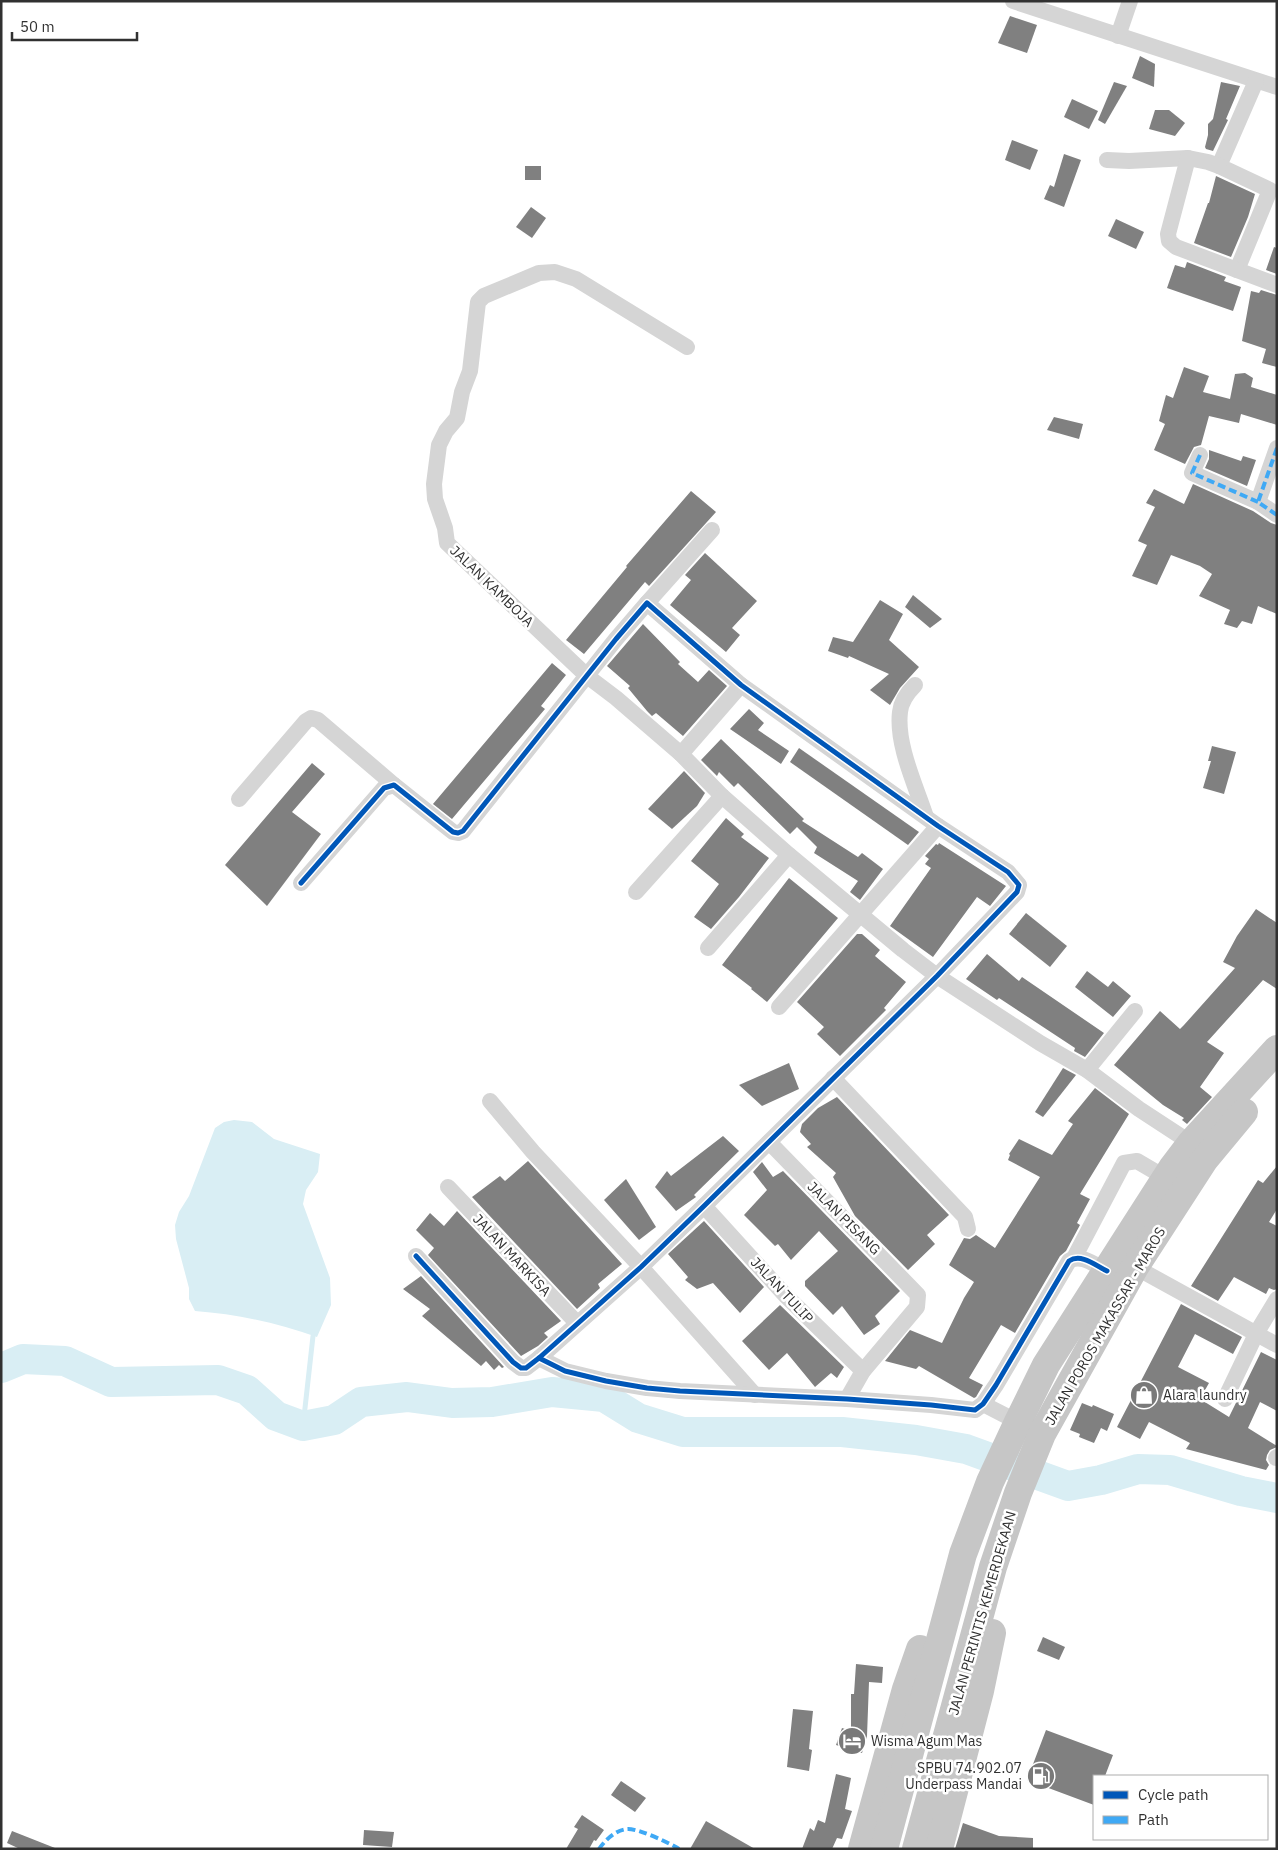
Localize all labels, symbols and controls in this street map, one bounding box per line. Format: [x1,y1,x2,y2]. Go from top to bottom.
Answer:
scale bar [12,10,138,42]
text: 50 m [20,17,55,36]
street label: JALAN KAMBOJA [446,541,538,631]
street label: JALAN PISANG [804,1178,884,1258]
street label: JALAN MARKISA [469,1210,555,1300]
street label: JALAN POROS MAKASSAR - MAROS [1041,1224,1169,1428]
street label: JALAN TULIP [747,1253,817,1327]
shop icon: Alara laundry [1129,1380,1159,1410]
place label: Alara laundry [1163,1386,1247,1404]
street label: JALAN PERINTIS KEMERDEKAAN [944,1509,1020,1717]
hotel icon: Wisma Agum Mas [837,1726,867,1756]
place label: Wisma Agum Mas [871,1732,982,1750]
place label: SPBU 74.902.07 Underpass Mandai [905,1759,1022,1793]
fuel station icon: SPBU 74.902.07 Underpass Mandai [1026,1761,1056,1791]
legend [1093,1775,1268,1840]
text: Cycle path [1138,1785,1209,1804]
text: Path [1138,1810,1169,1829]

